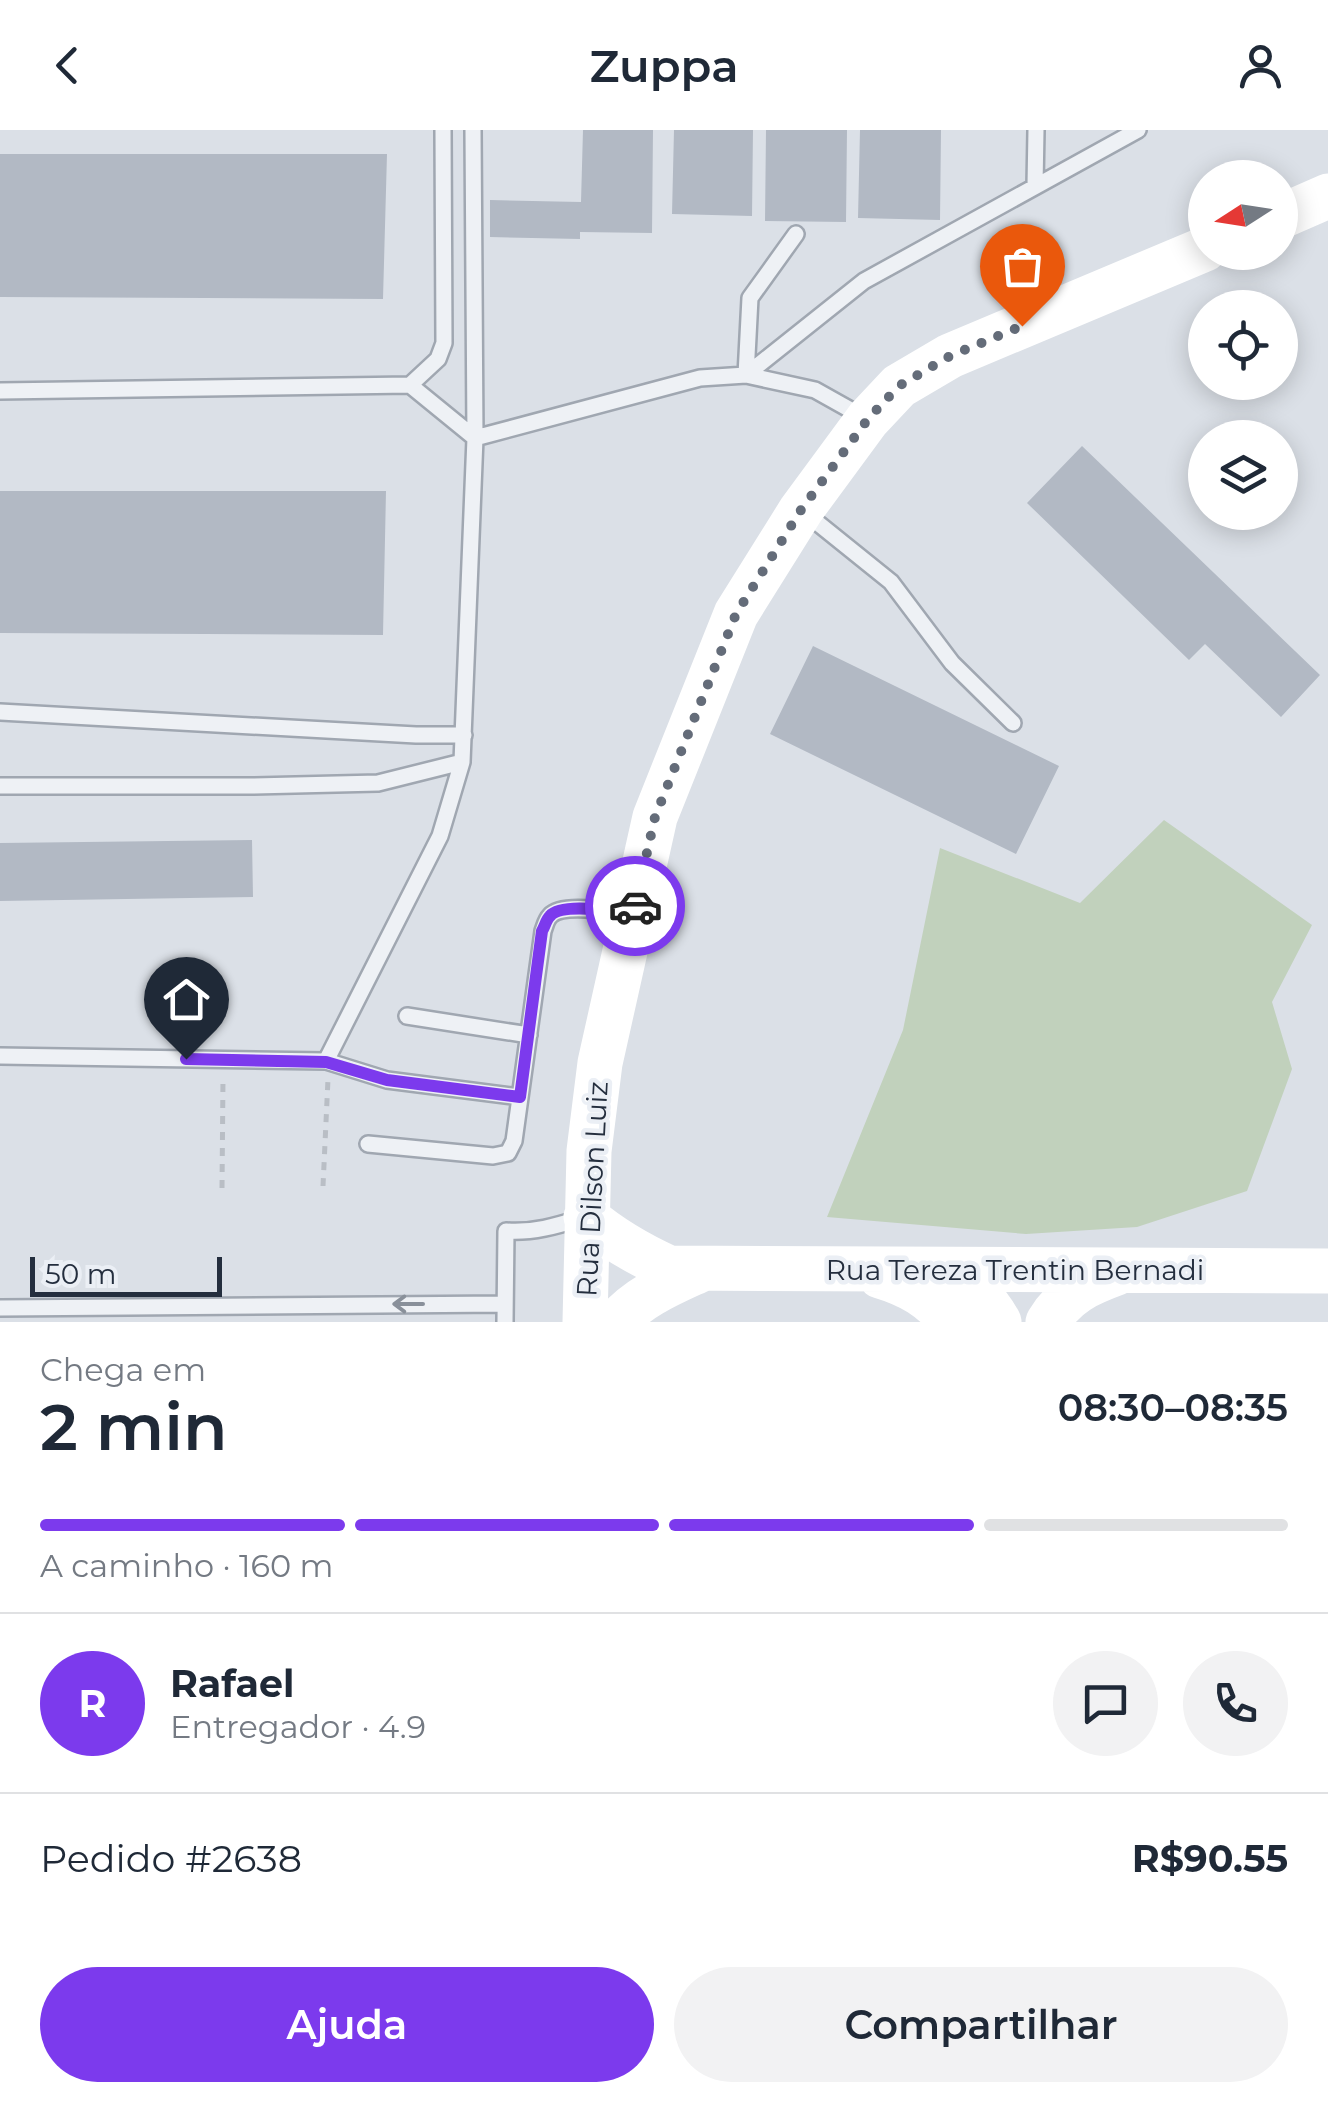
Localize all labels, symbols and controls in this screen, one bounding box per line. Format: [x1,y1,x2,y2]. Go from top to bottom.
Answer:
icon: back [40,38,95,93]
text: Zuppa [590,38,738,93]
icon: person [1233,38,1288,93]
north arrow [1188,160,1298,270]
map controls [1188,160,1298,530]
pin [980,224,1065,327]
icon: bag [995,239,1050,294]
button: locate [1188,290,1298,400]
button: layers [1188,420,1298,530]
courier [585,856,685,956]
icon: car [608,879,663,934]
pin [144,957,229,1060]
icon: home [159,972,214,1027]
street label: Rua Dilson Luiz [569,1080,615,1298]
scale bar [30,1252,222,1296]
street label: Rua Tereza Trentin Bernadi [826,1253,1204,1287]
text: 50 m [45,1257,116,1291]
one-way arrow [392,1294,424,1314]
text: Chega em [40,1350,206,1389]
text: 08:30–08:35 [1058,1384,1288,1431]
text: 2 min [40,1387,228,1466]
text: A caminho · 160 m [40,1546,334,1585]
button: chat [1053,1651,1158,1756]
button: phone [1183,1651,1288,1756]
text: Rafael [170,1660,295,1707]
text: R [79,1680,106,1727]
text: Entregador · 4.9 [170,1707,426,1746]
text: Pedido #2638 [40,1835,302,1882]
text: R$90.55 [1132,1835,1288,1882]
button: Ajuda [40,1967,654,2082]
button: Compartilhar [674,1967,1288,2082]

